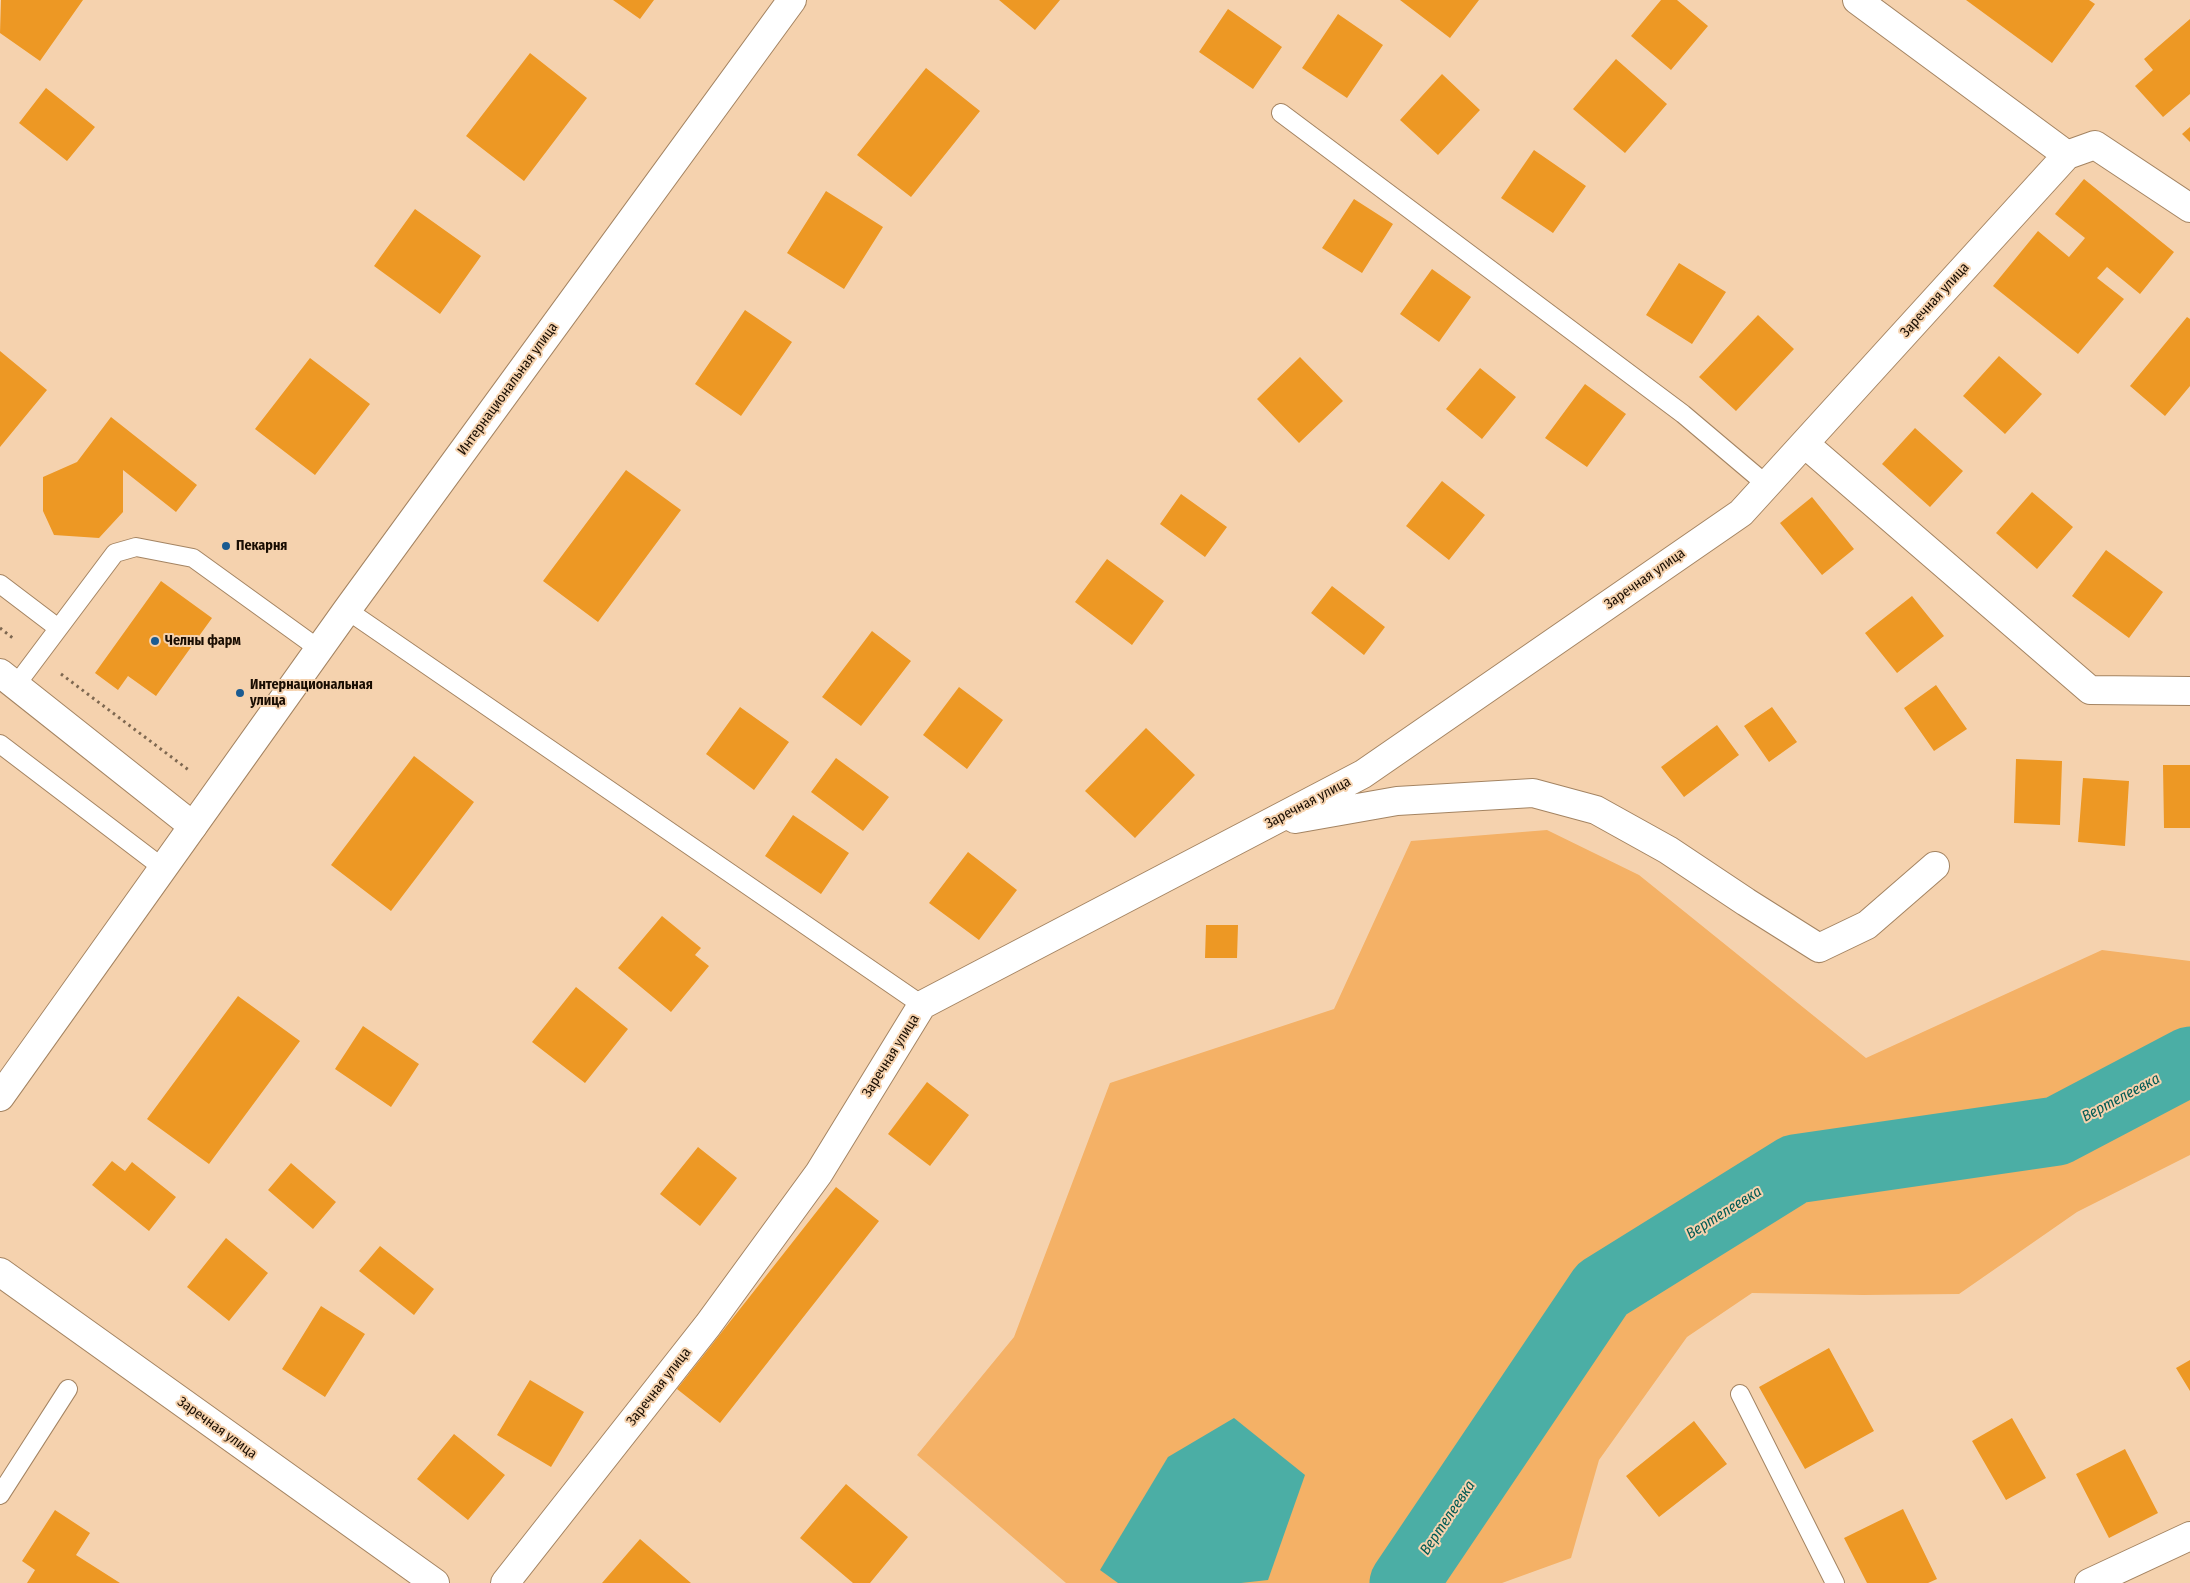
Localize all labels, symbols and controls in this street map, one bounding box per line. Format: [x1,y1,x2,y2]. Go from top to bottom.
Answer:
street label: Заречная улица [1897,259,1973,341]
street label: Интернациональная улица [454,319,562,459]
place label: Пекарня [236,538,287,554]
marker: Пекарня [220,540,232,552]
street label: Заречная улица [1602,545,1688,613]
place label: Челны фарм [165,633,241,649]
marker: Челны фарм [149,635,161,647]
place label: Интернациональная улица [250,677,373,710]
marker: Интернациональная улица [234,687,246,699]
street label: Заречная улица [1262,773,1354,833]
street label: Заречная улица [859,1012,923,1100]
water label: Вертелеевка [2079,1070,2163,1126]
water label: Вертелеевка [1683,1183,1765,1243]
street label: Заречная улица [623,1345,695,1429]
street label: Заречная улица [174,1393,260,1463]
water label: Вертелеевка [1417,1477,1479,1559]

